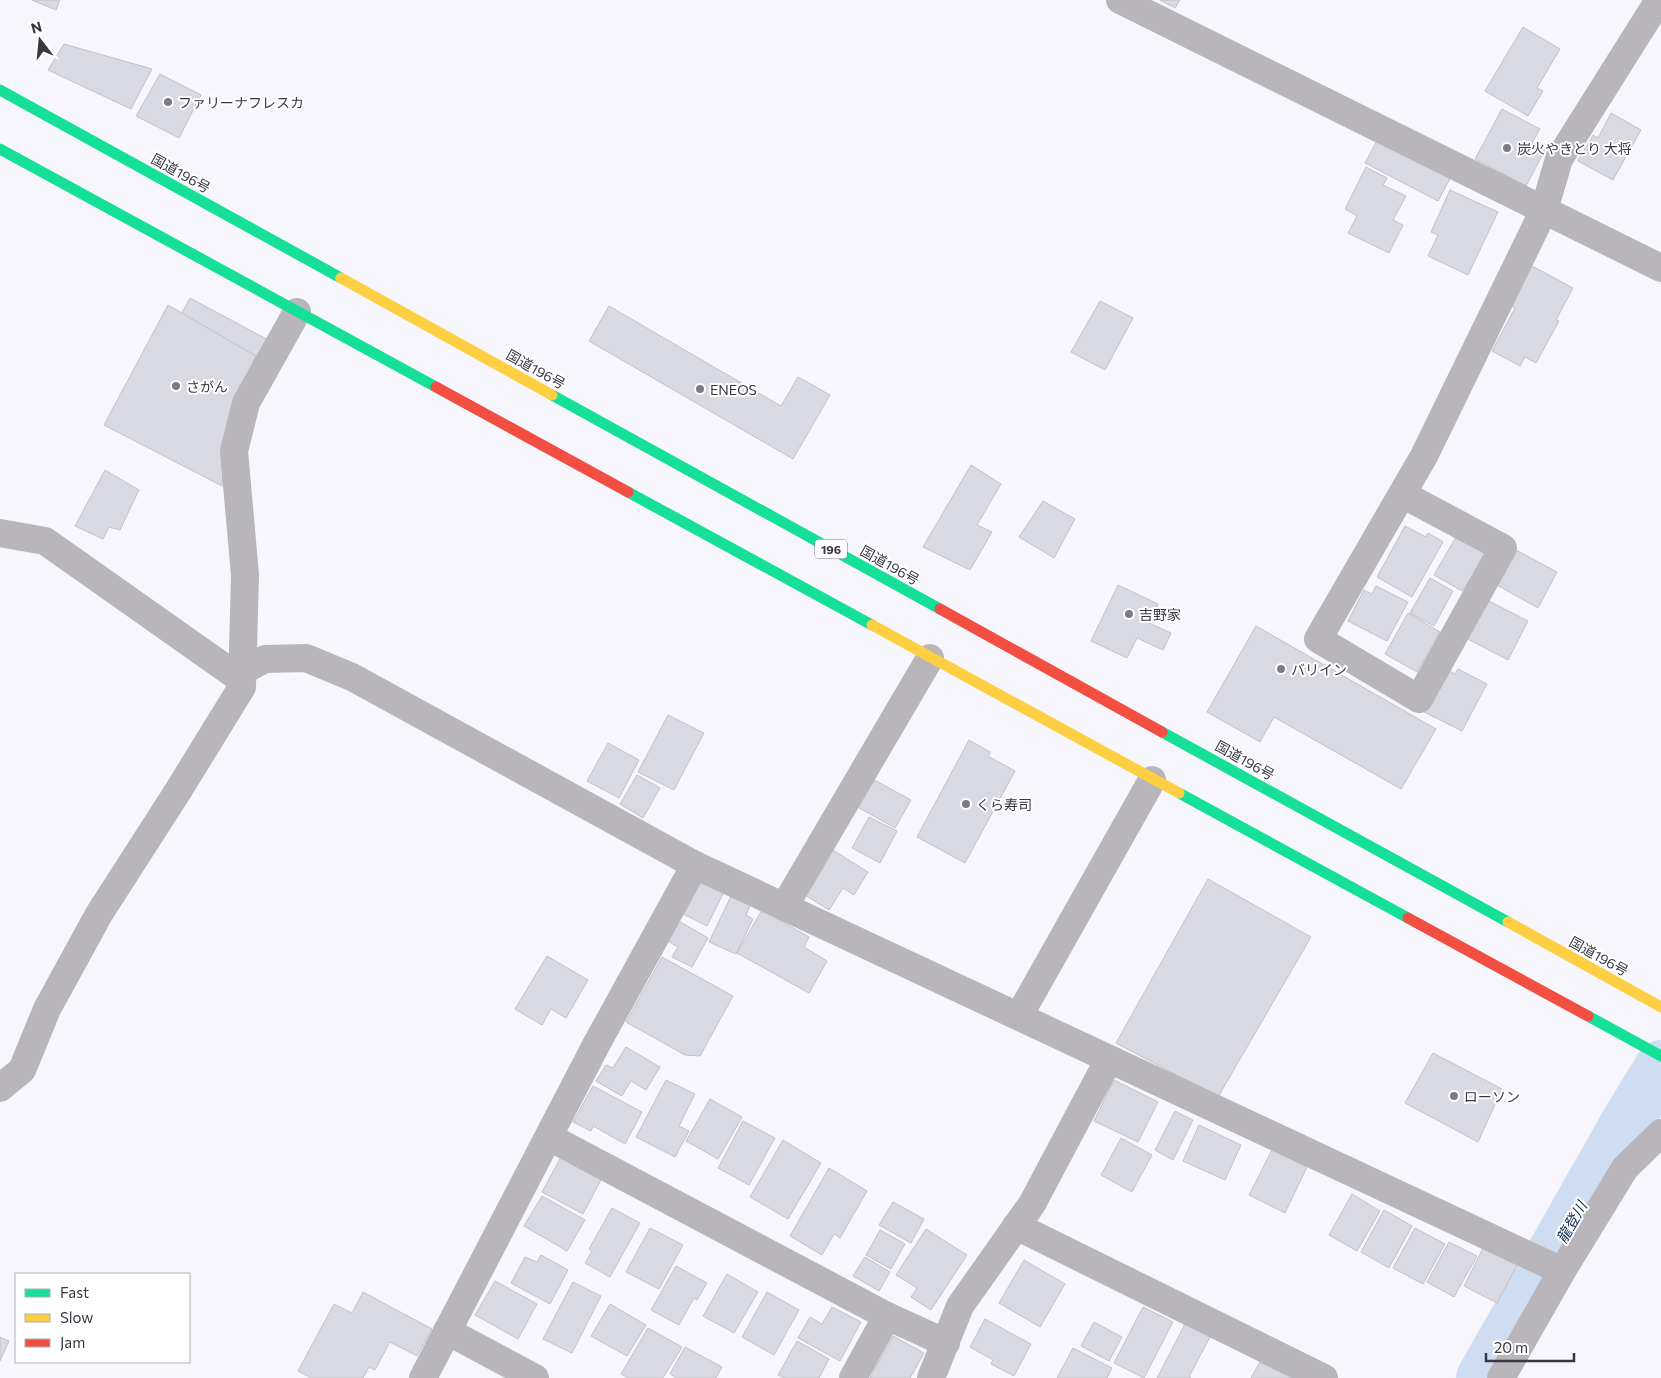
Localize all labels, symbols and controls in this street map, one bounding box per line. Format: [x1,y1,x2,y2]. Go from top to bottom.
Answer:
north arrow [15,15,65,65]
text: N [29,17,44,37]
place label: ファリーナフレスカ [178,94,304,111]
marker: ファリーナフレスカ [162,96,174,108]
place label: 炭火やきとり 大将 [1517,140,1632,157]
marker: 炭火やきとり 大将 [1501,142,1513,154]
street label: 国道196号 [148,150,214,196]
street label: 国道196号 [503,346,569,392]
place label: さがん [186,378,228,395]
marker: さがん [170,380,182,392]
place label: ENEOS [710,381,757,398]
marker: ENEOS [694,383,706,395]
road number: 196 [815,540,847,558]
street label: 国道196号 [857,542,923,588]
place label: 吉野家 [1139,606,1181,623]
marker: 吉野家 [1123,608,1135,620]
place label: バリイン [1291,661,1347,678]
marker: バリイン [1275,663,1287,675]
street label: 国道196号 [1212,737,1278,783]
place label: くら寿司 [976,796,1032,813]
marker: くら寿司 [960,798,972,810]
street label: 国道196号 [1566,933,1632,979]
place label: ローソン [1464,1088,1520,1105]
marker: ローソン [1448,1090,1460,1102]
water label: 龍登川 [1552,1196,1591,1246]
legend [15,1273,190,1363]
text: Fast [60,1283,89,1301]
text: Slow [60,1308,93,1326]
scale bar [1486,1330,1574,1362]
text: Jam [60,1333,85,1351]
text: 20 m [1494,1338,1528,1356]

